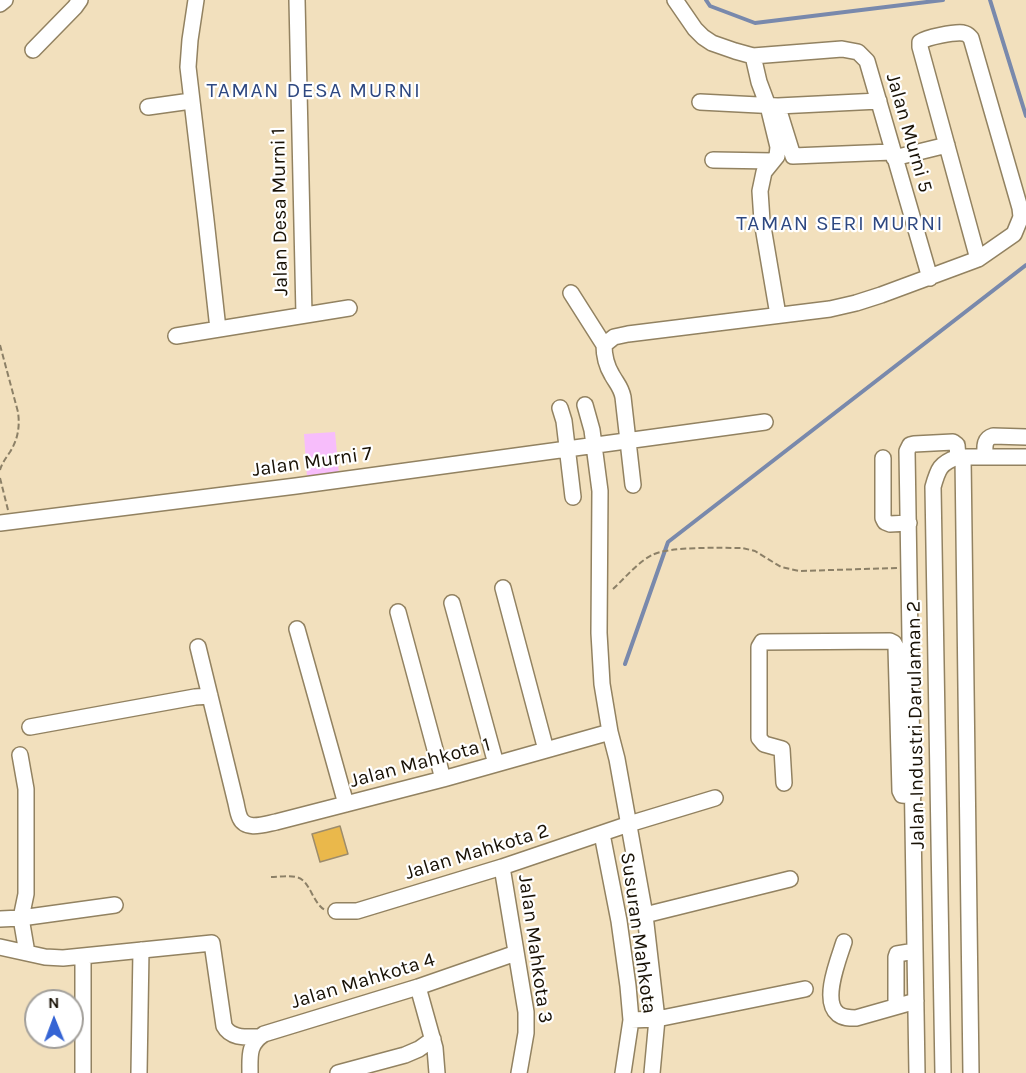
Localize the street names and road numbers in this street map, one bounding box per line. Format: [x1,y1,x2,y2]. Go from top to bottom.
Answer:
street label: Jalan Murni 5 [881,71,937,195]
street label: Jalan Desa Murni 1 [267,128,293,296]
street label: Jalan Murni 7 [250,442,374,482]
street label: Jalan Industri Darulaman 2 [902,601,930,849]
street label: Jalan Mahkota 1 [347,733,493,793]
street label: Jalan Mahkota 2 [402,819,552,885]
street label: Susuran Mahkota [615,851,661,1015]
street label: Jalan Mahkota 3 [513,873,557,1025]
street label: Jalan Mahkota 4 [288,948,438,1014]

